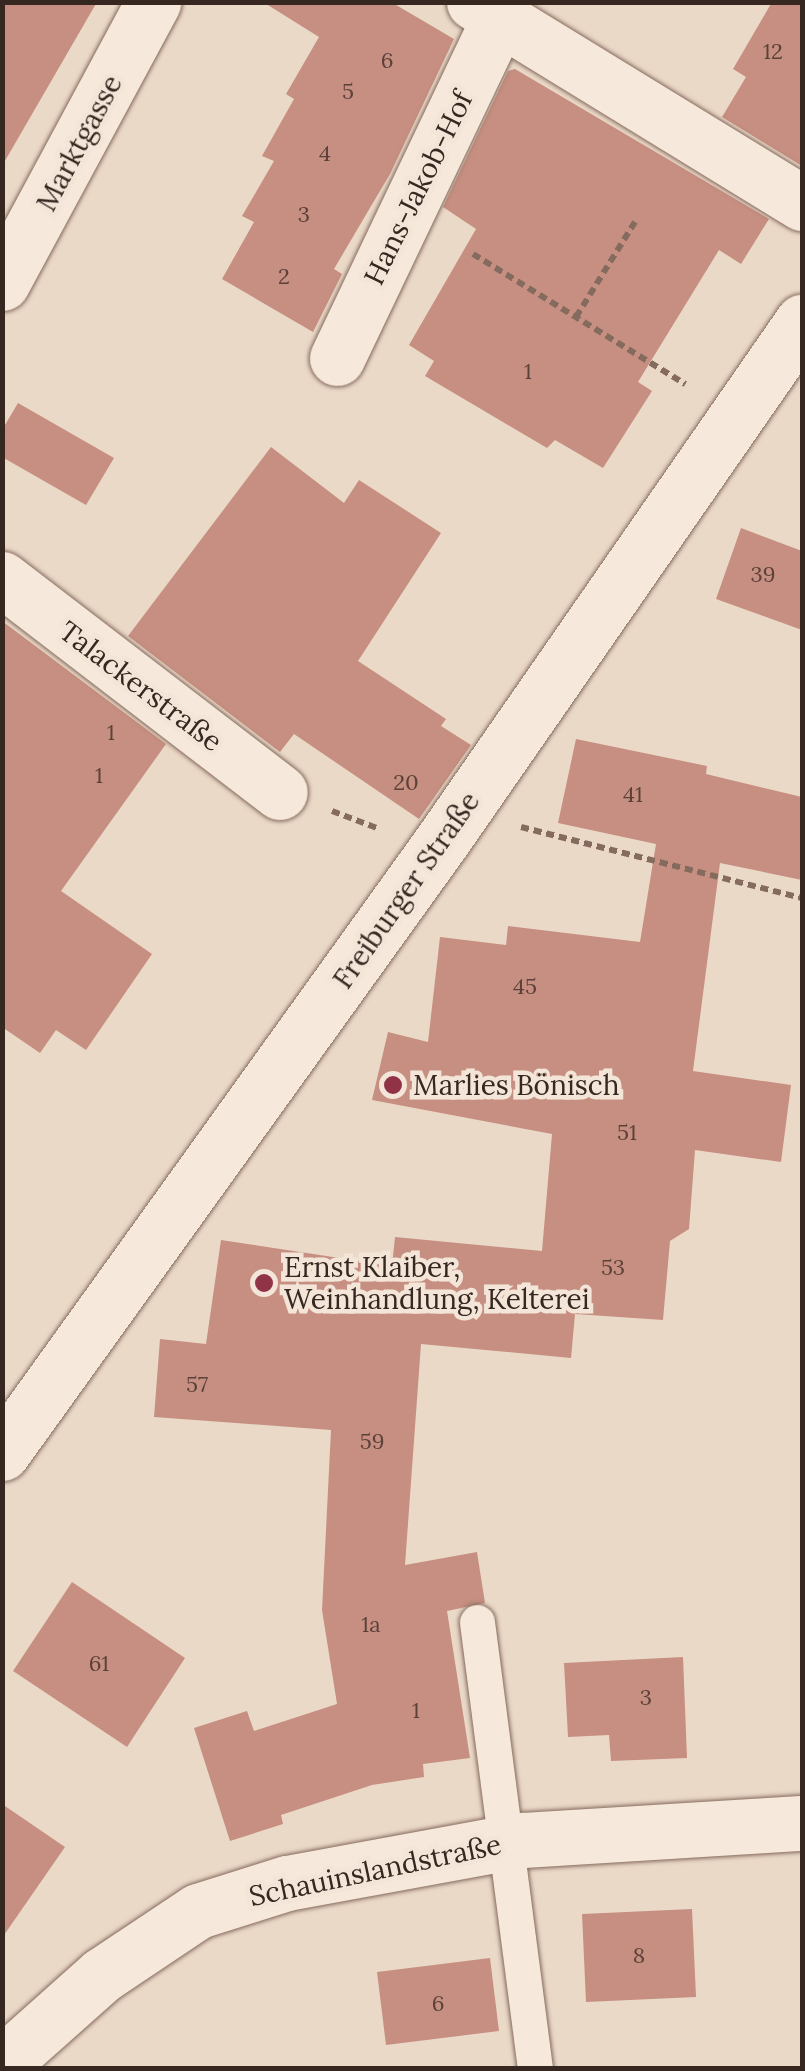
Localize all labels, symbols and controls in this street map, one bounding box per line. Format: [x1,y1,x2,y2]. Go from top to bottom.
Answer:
house number: 12 [763,39,783,65]
house number: 6 [381,48,393,74]
street label: Marktgasse [29,69,129,217]
house number: 5 [342,79,354,105]
street label: Hans-Jakob-Hof [357,86,479,290]
house number: 4 [319,141,331,167]
house number: 3 [298,202,310,228]
house number: 2 [278,264,290,290]
house number: 1 [524,359,532,385]
house number: 39 [751,562,775,588]
street label: Talackerstraße [53,614,229,758]
house number: 1 [107,720,115,746]
house number: 1 [95,763,103,789]
house number: 20 [393,770,419,796]
house number: 41 [623,782,643,808]
street label: Freiburger Straße [326,785,486,995]
house number: 45 [513,974,537,1000]
place label: Marlies Bönisch [413,1068,619,1102]
marker: Marlies Bönisch [382,1074,404,1096]
house number: 51 [617,1120,637,1146]
place label: Ernst Klaiber, Weinhandlung, Kelterei [284,1250,590,1316]
house number: 53 [601,1255,625,1281]
marker: Ernst Klaiber, Weinhandlung, Kelterei [253,1272,275,1294]
house number: 57 [186,1372,208,1398]
house number: 59 [360,1429,384,1455]
house number: 1a [361,1612,381,1638]
house number: 61 [89,1651,109,1677]
house number: 3 [640,1685,652,1711]
house number: 1 [412,1698,420,1724]
street label: Schauinslandstraße [246,1827,504,1913]
house number: 8 [633,1943,645,1969]
house number: 6 [432,1991,444,2017]

